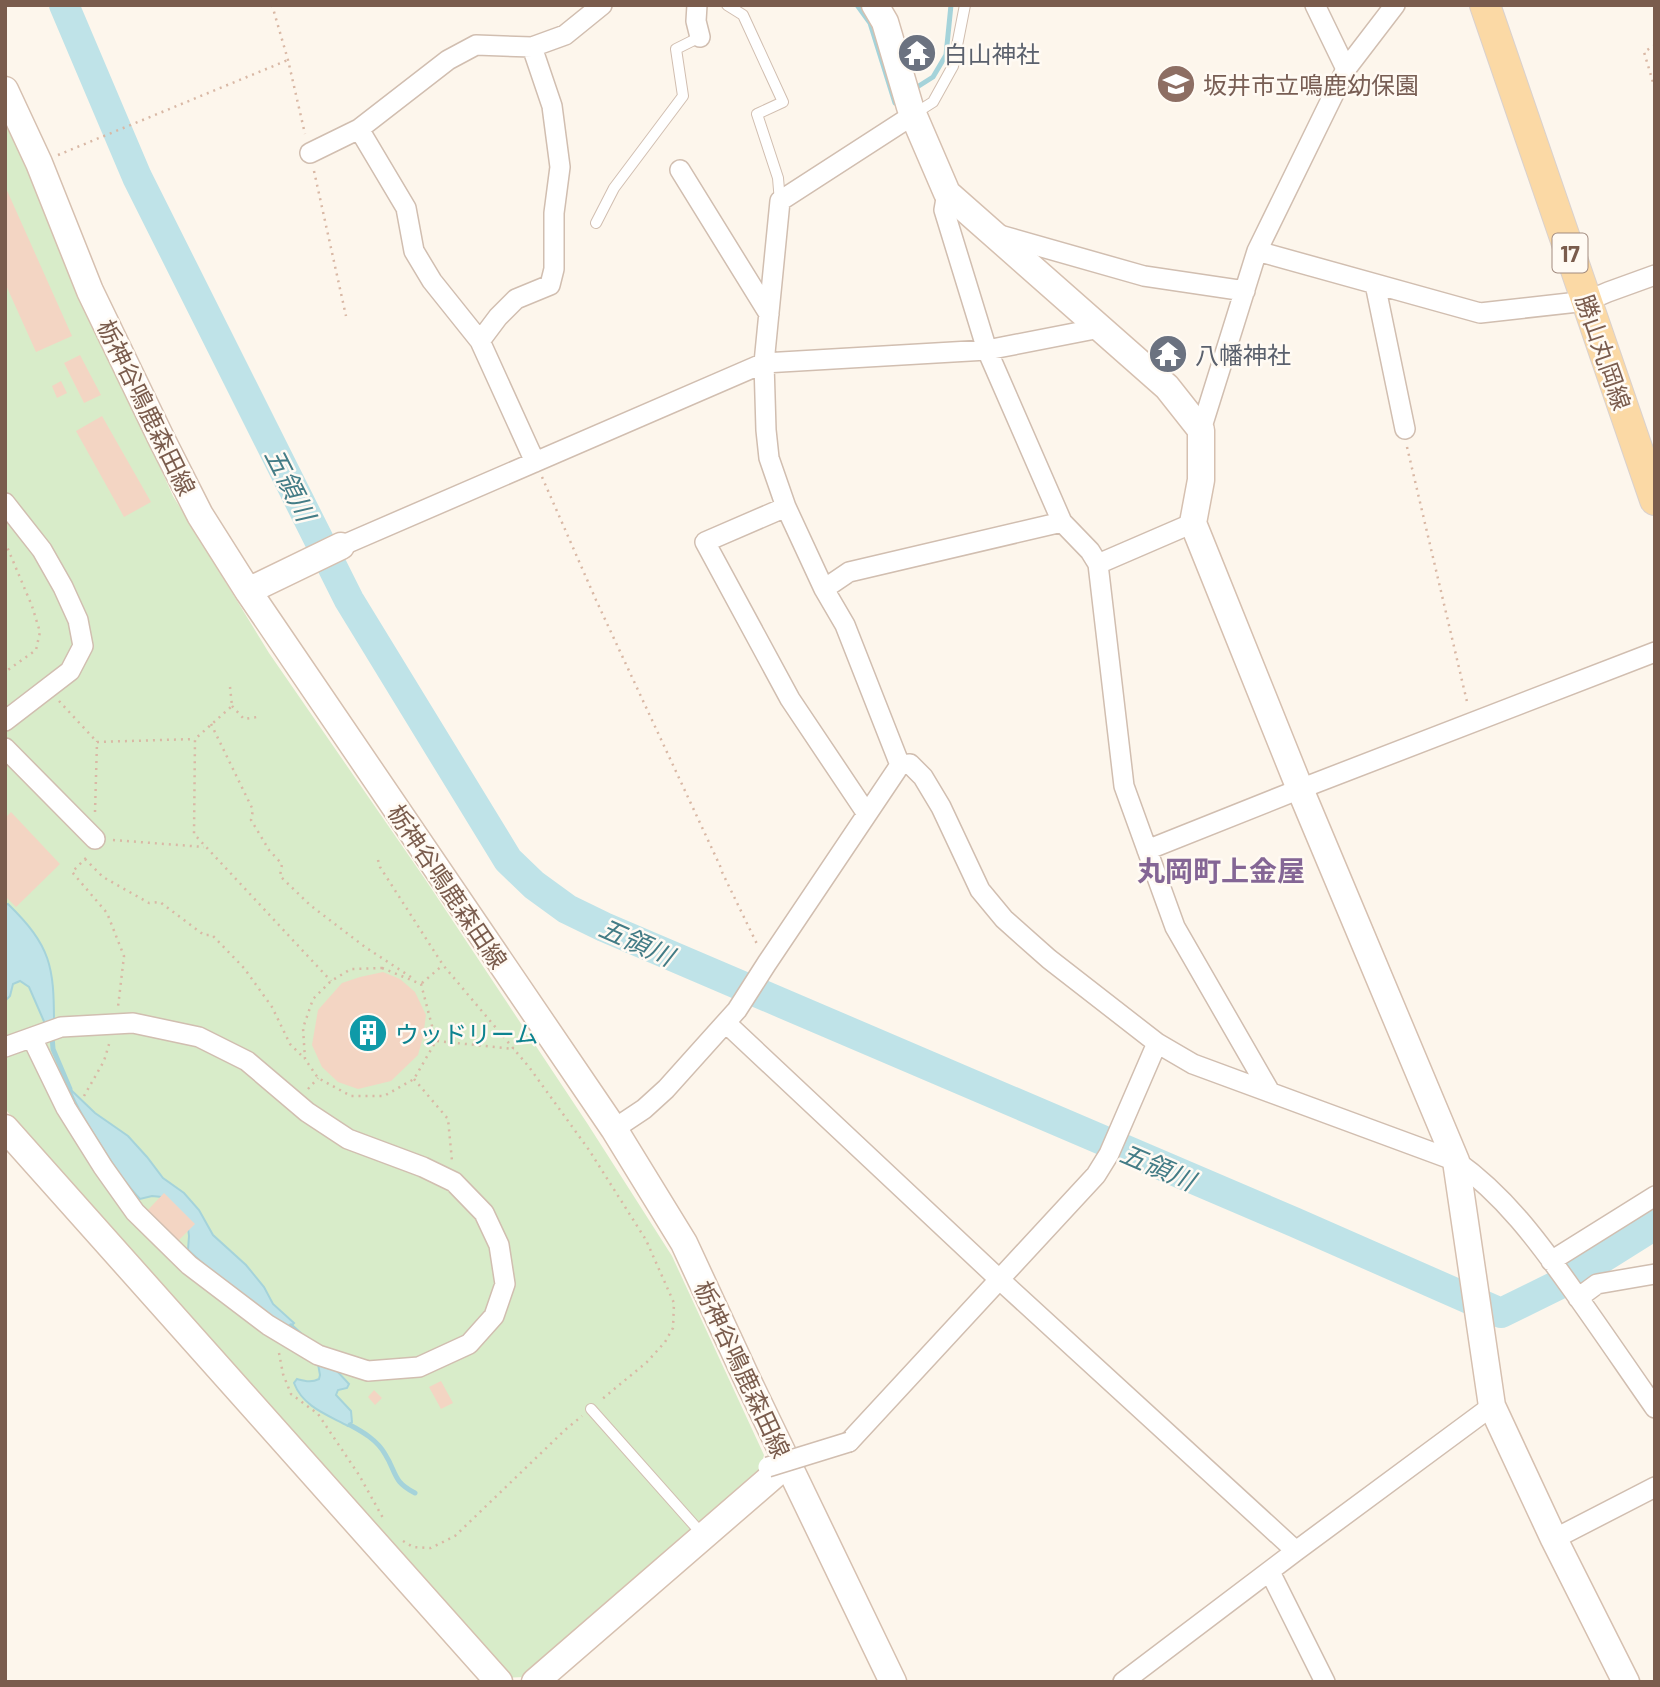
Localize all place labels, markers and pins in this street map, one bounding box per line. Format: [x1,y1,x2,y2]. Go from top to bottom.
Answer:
temple icon: 白山神社 [896,32,938,74]
place label: 白山神社 [944,39,1040,68]
school or university icon: 坂井市立鳴鹿幼保園 [1155,63,1197,105]
place label: 坂井市立鳴鹿幼保園 [1203,70,1419,99]
temple icon: 八幡神社 [1147,333,1189,375]
place label: 八幡神社 [1195,340,1291,369]
building icon: ウッドリーム [347,1012,389,1054]
place label: ウッドリーム [395,1019,538,1048]

